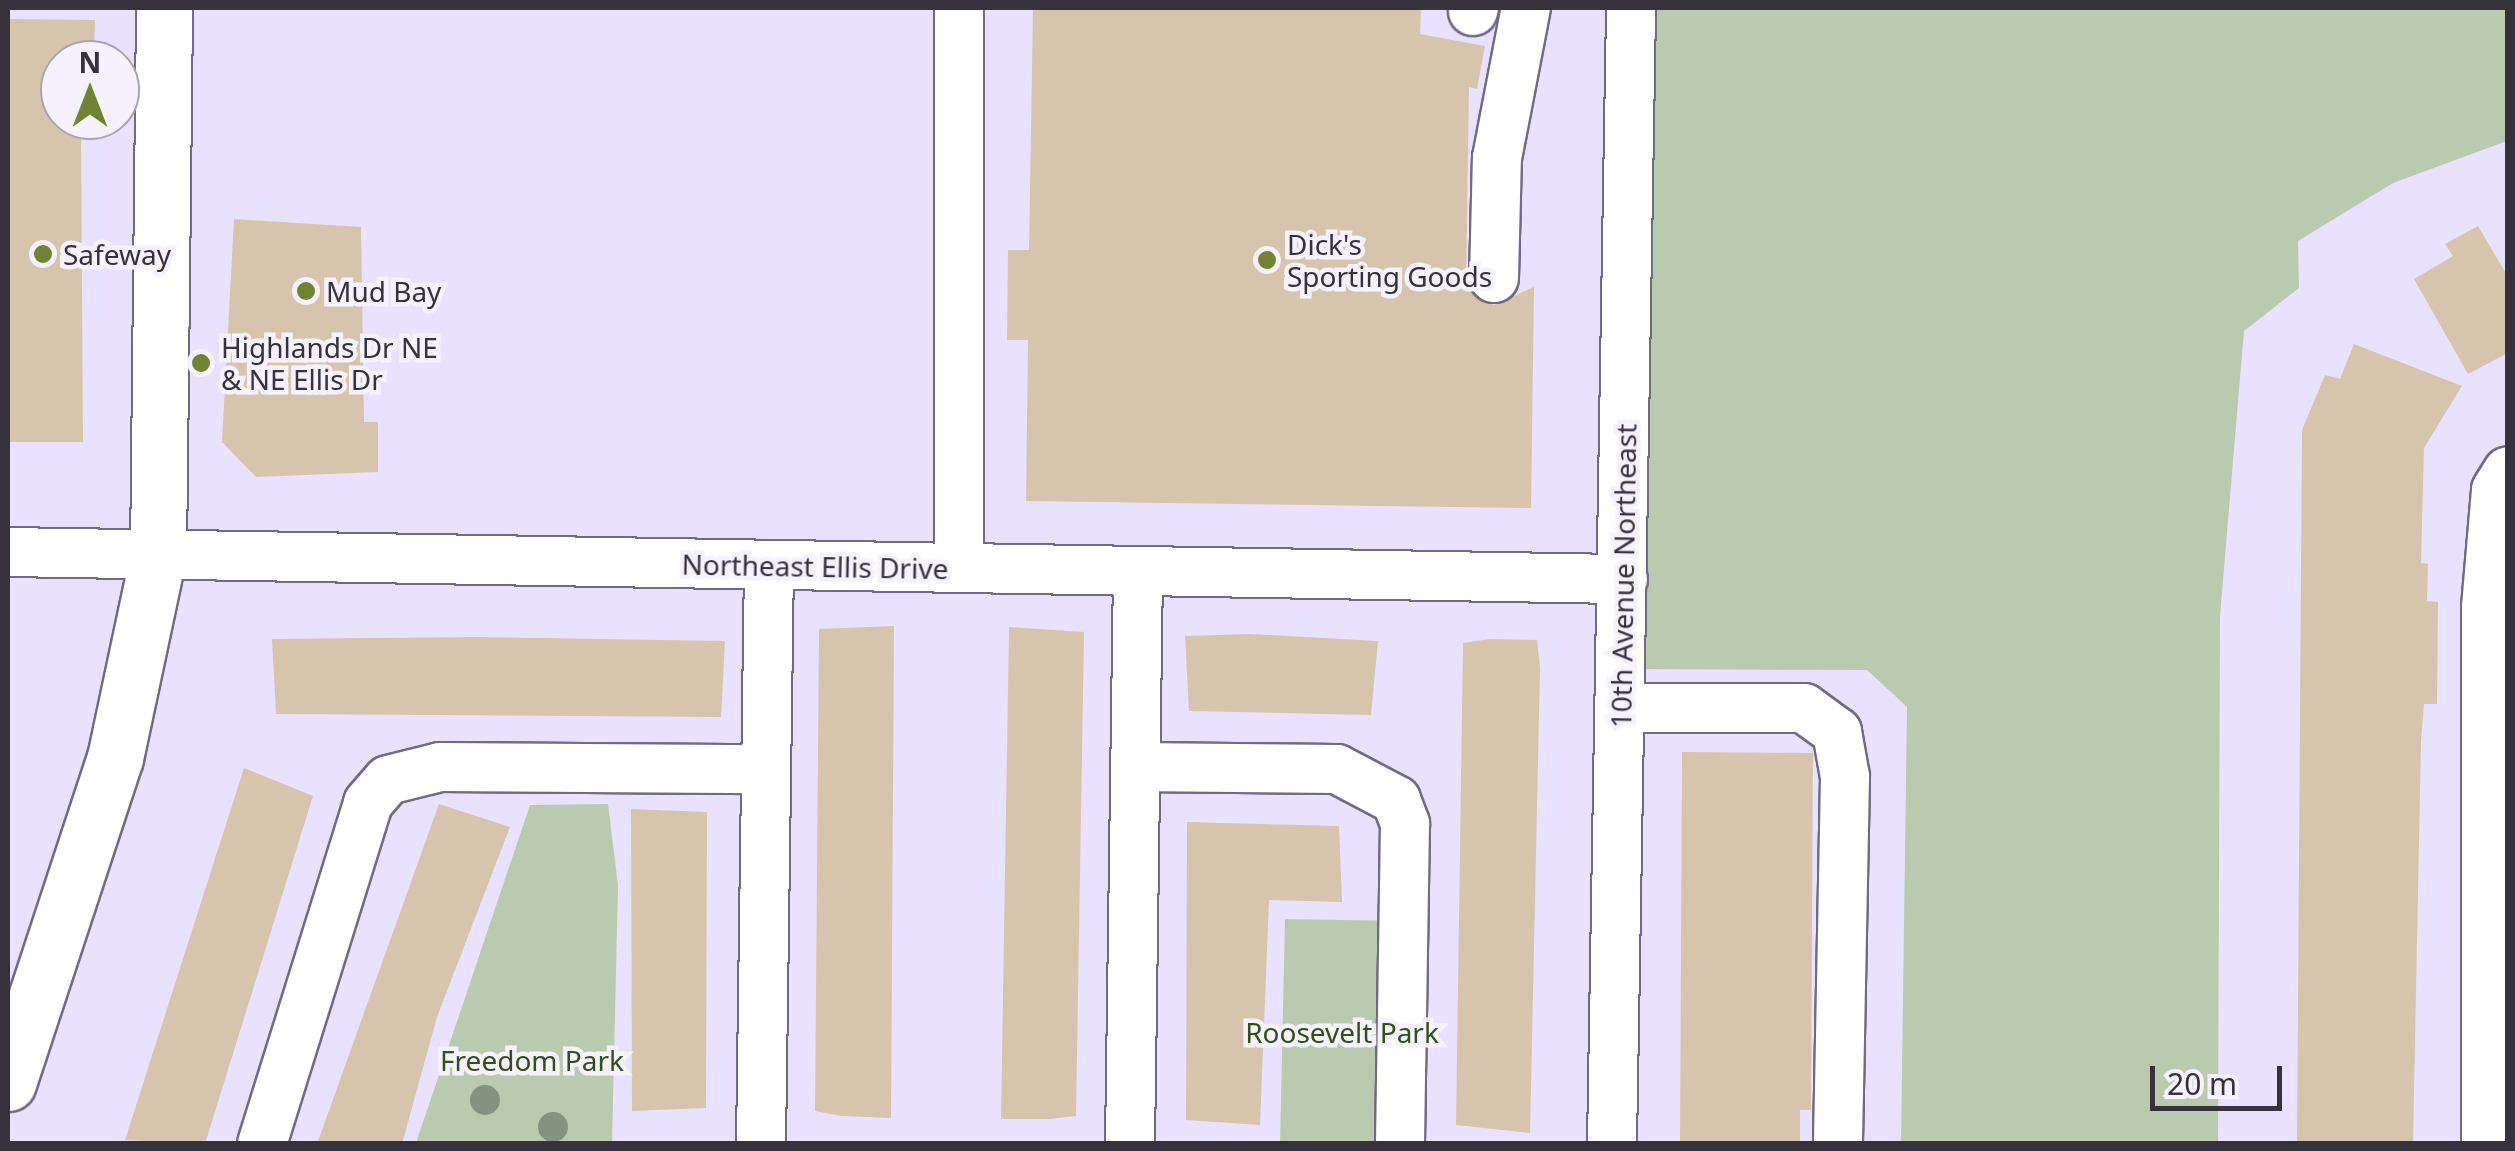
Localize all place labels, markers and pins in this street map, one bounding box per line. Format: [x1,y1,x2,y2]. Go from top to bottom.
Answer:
place label: Dick's Sporting Goods [1287,227,1492,293]
place label: Safeway [63,237,171,271]
marker: Safeway [32,243,54,265]
marker: Dick's Sporting Goods [1256,249,1278,271]
place label: Mud Bay [326,274,441,308]
marker: Mud Bay [295,280,317,302]
place label: Highlands Dr NE & NE Ellis Dr [221,330,438,396]
marker: Highlands Dr NE & NE Ellis Dr [190,352,212,374]

